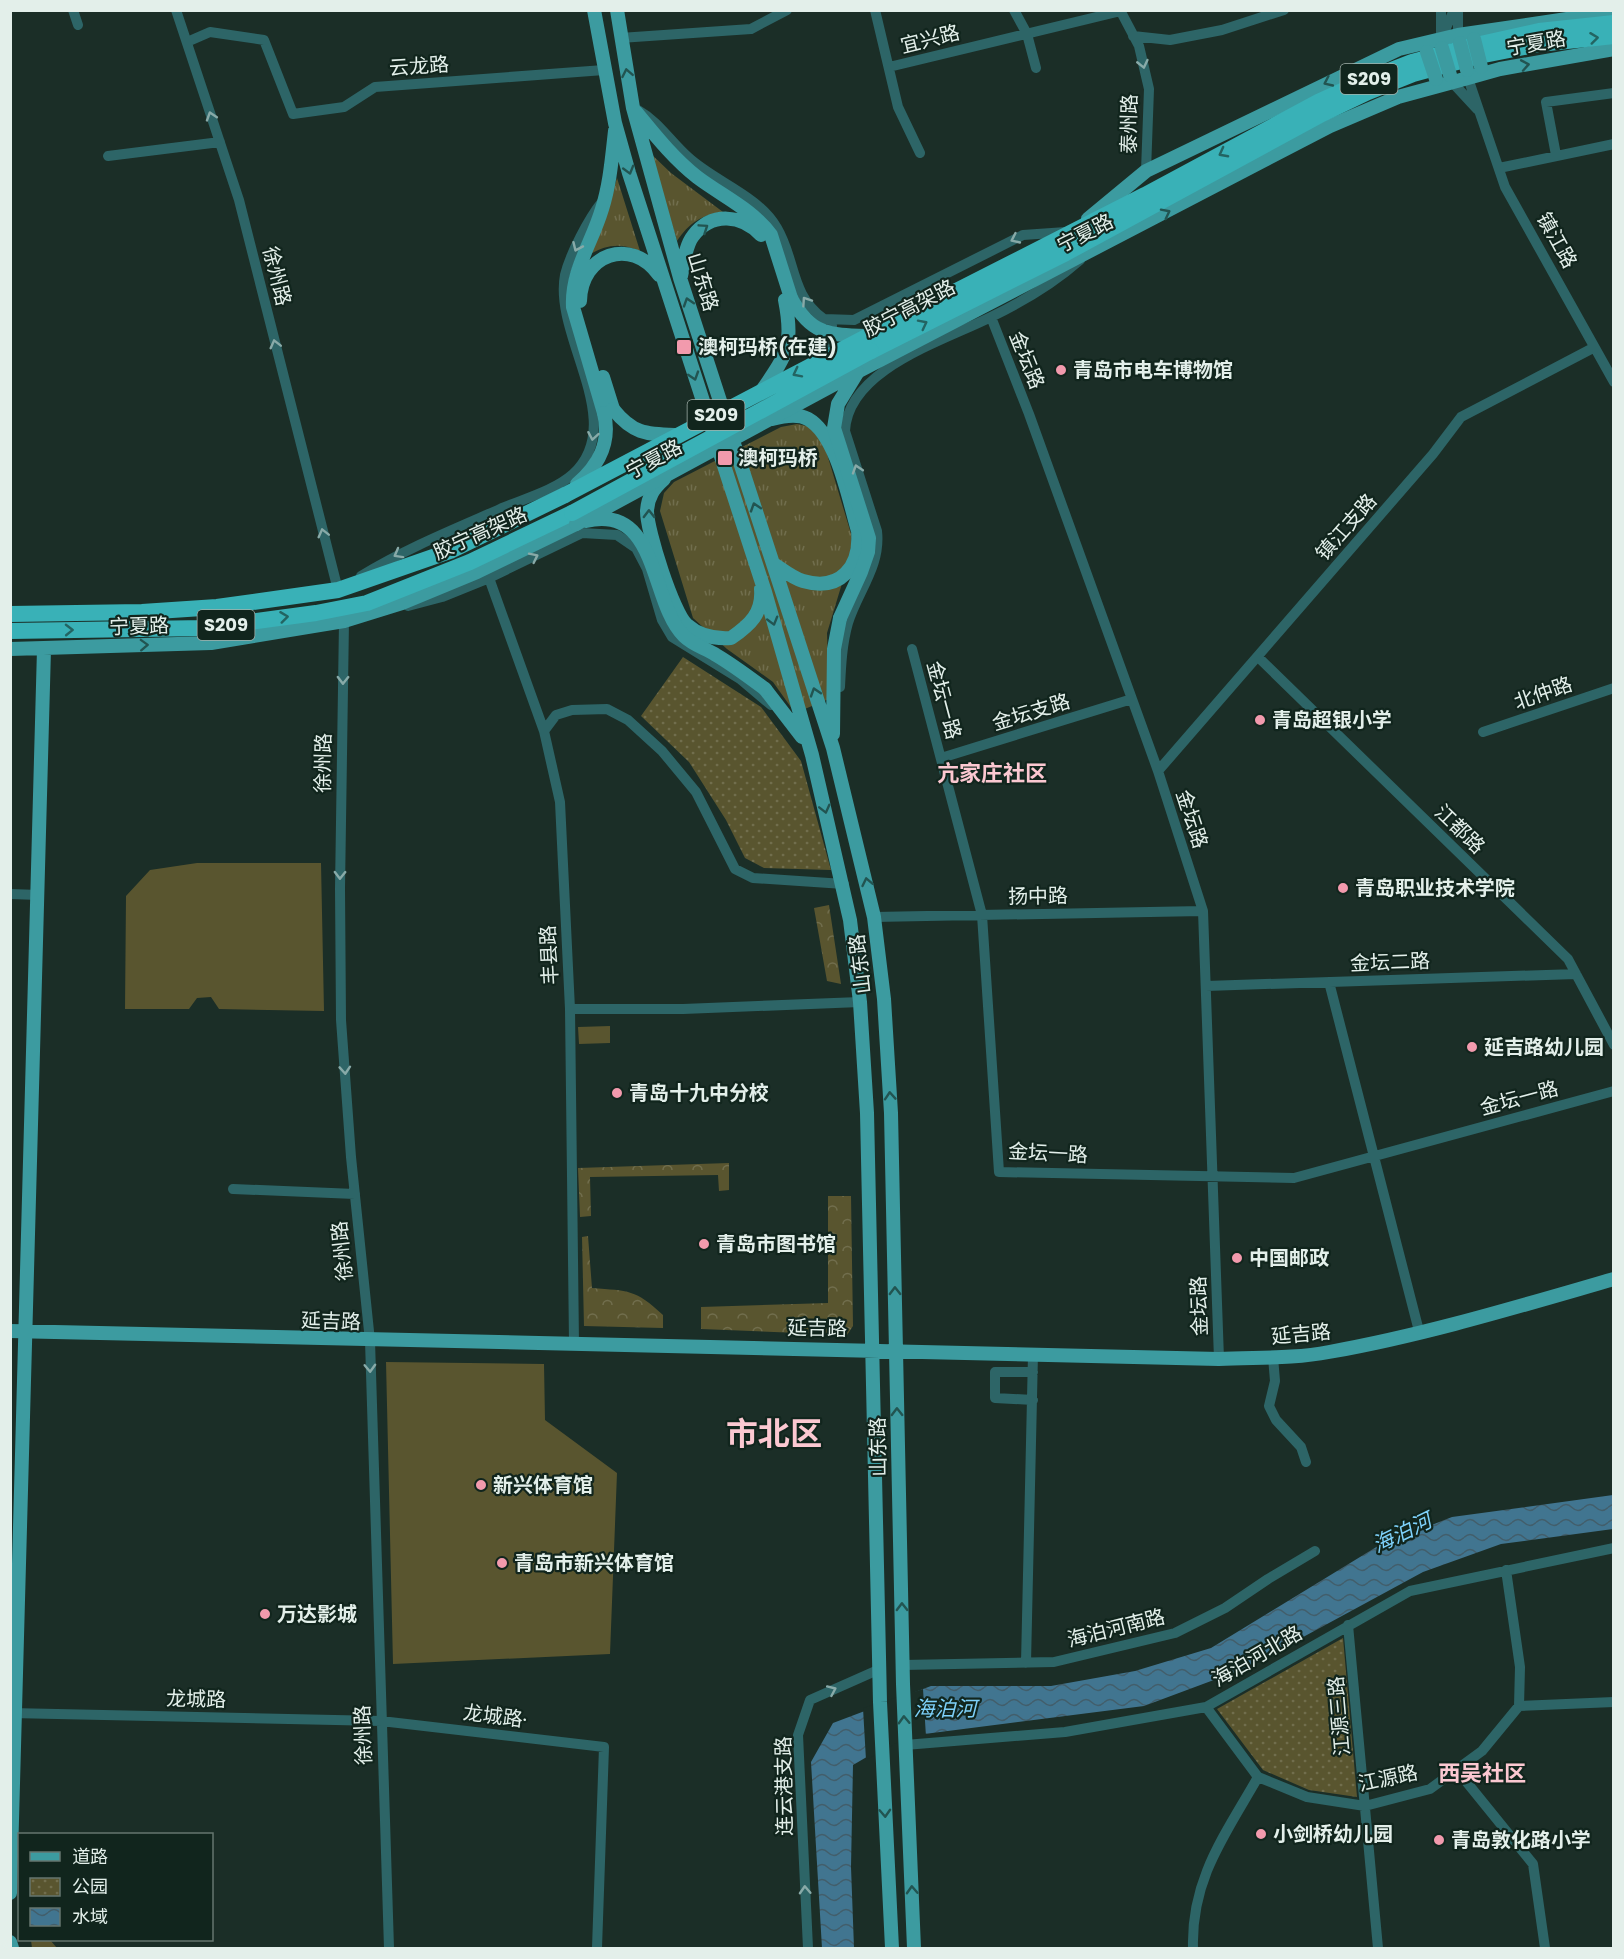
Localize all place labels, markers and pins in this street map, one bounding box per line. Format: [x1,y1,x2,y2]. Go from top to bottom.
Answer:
place label: 澳柯玛桥(在建) [698,333,837,361]
marker: 澳柯玛桥(在建) [675,338,693,356]
place label: 青岛市电车博物馆 [1073,356,1233,384]
marker: 青岛市电车博物馆 [1054,363,1068,377]
place label: 澳柯玛桥 [738,444,818,472]
marker: 澳柯玛桥 [716,449,734,467]
place label: 青岛超银小学 [1272,706,1392,734]
marker: 青岛超银小学 [1253,713,1267,727]
place label: 青岛职业技术学院 [1355,874,1515,902]
marker: 青岛职业技术学院 [1336,881,1350,895]
place label: 延吉路幼儿园 [1484,1033,1604,1061]
marker: 延吉路幼儿园 [1465,1040,1479,1054]
place label: 青岛十九中分校 [629,1079,769,1107]
marker: 青岛十九中分校 [610,1086,624,1100]
place label: 青岛市图书馆 [716,1230,836,1258]
marker: 青岛市图书馆 [697,1237,711,1251]
place label: 中国邮政 [1249,1244,1329,1272]
marker: 中国邮政 [1230,1251,1244,1265]
place label: 新兴体育馆 [493,1471,593,1499]
marker: 新兴体育馆 [474,1478,488,1492]
place label: 青岛市新兴体育馆 [514,1549,674,1577]
marker: 青岛市新兴体育馆 [495,1556,509,1570]
place label: 万达影城 [277,1600,357,1628]
marker: 万达影城 [258,1607,272,1621]
place label: 小剑桥幼儿园 [1273,1820,1393,1848]
place label: 青岛敦化路小学 [1451,1826,1591,1854]
marker: 小剑桥幼儿园 [1254,1827,1268,1841]
marker: 青岛敦化路小学 [1432,1833,1446,1847]

